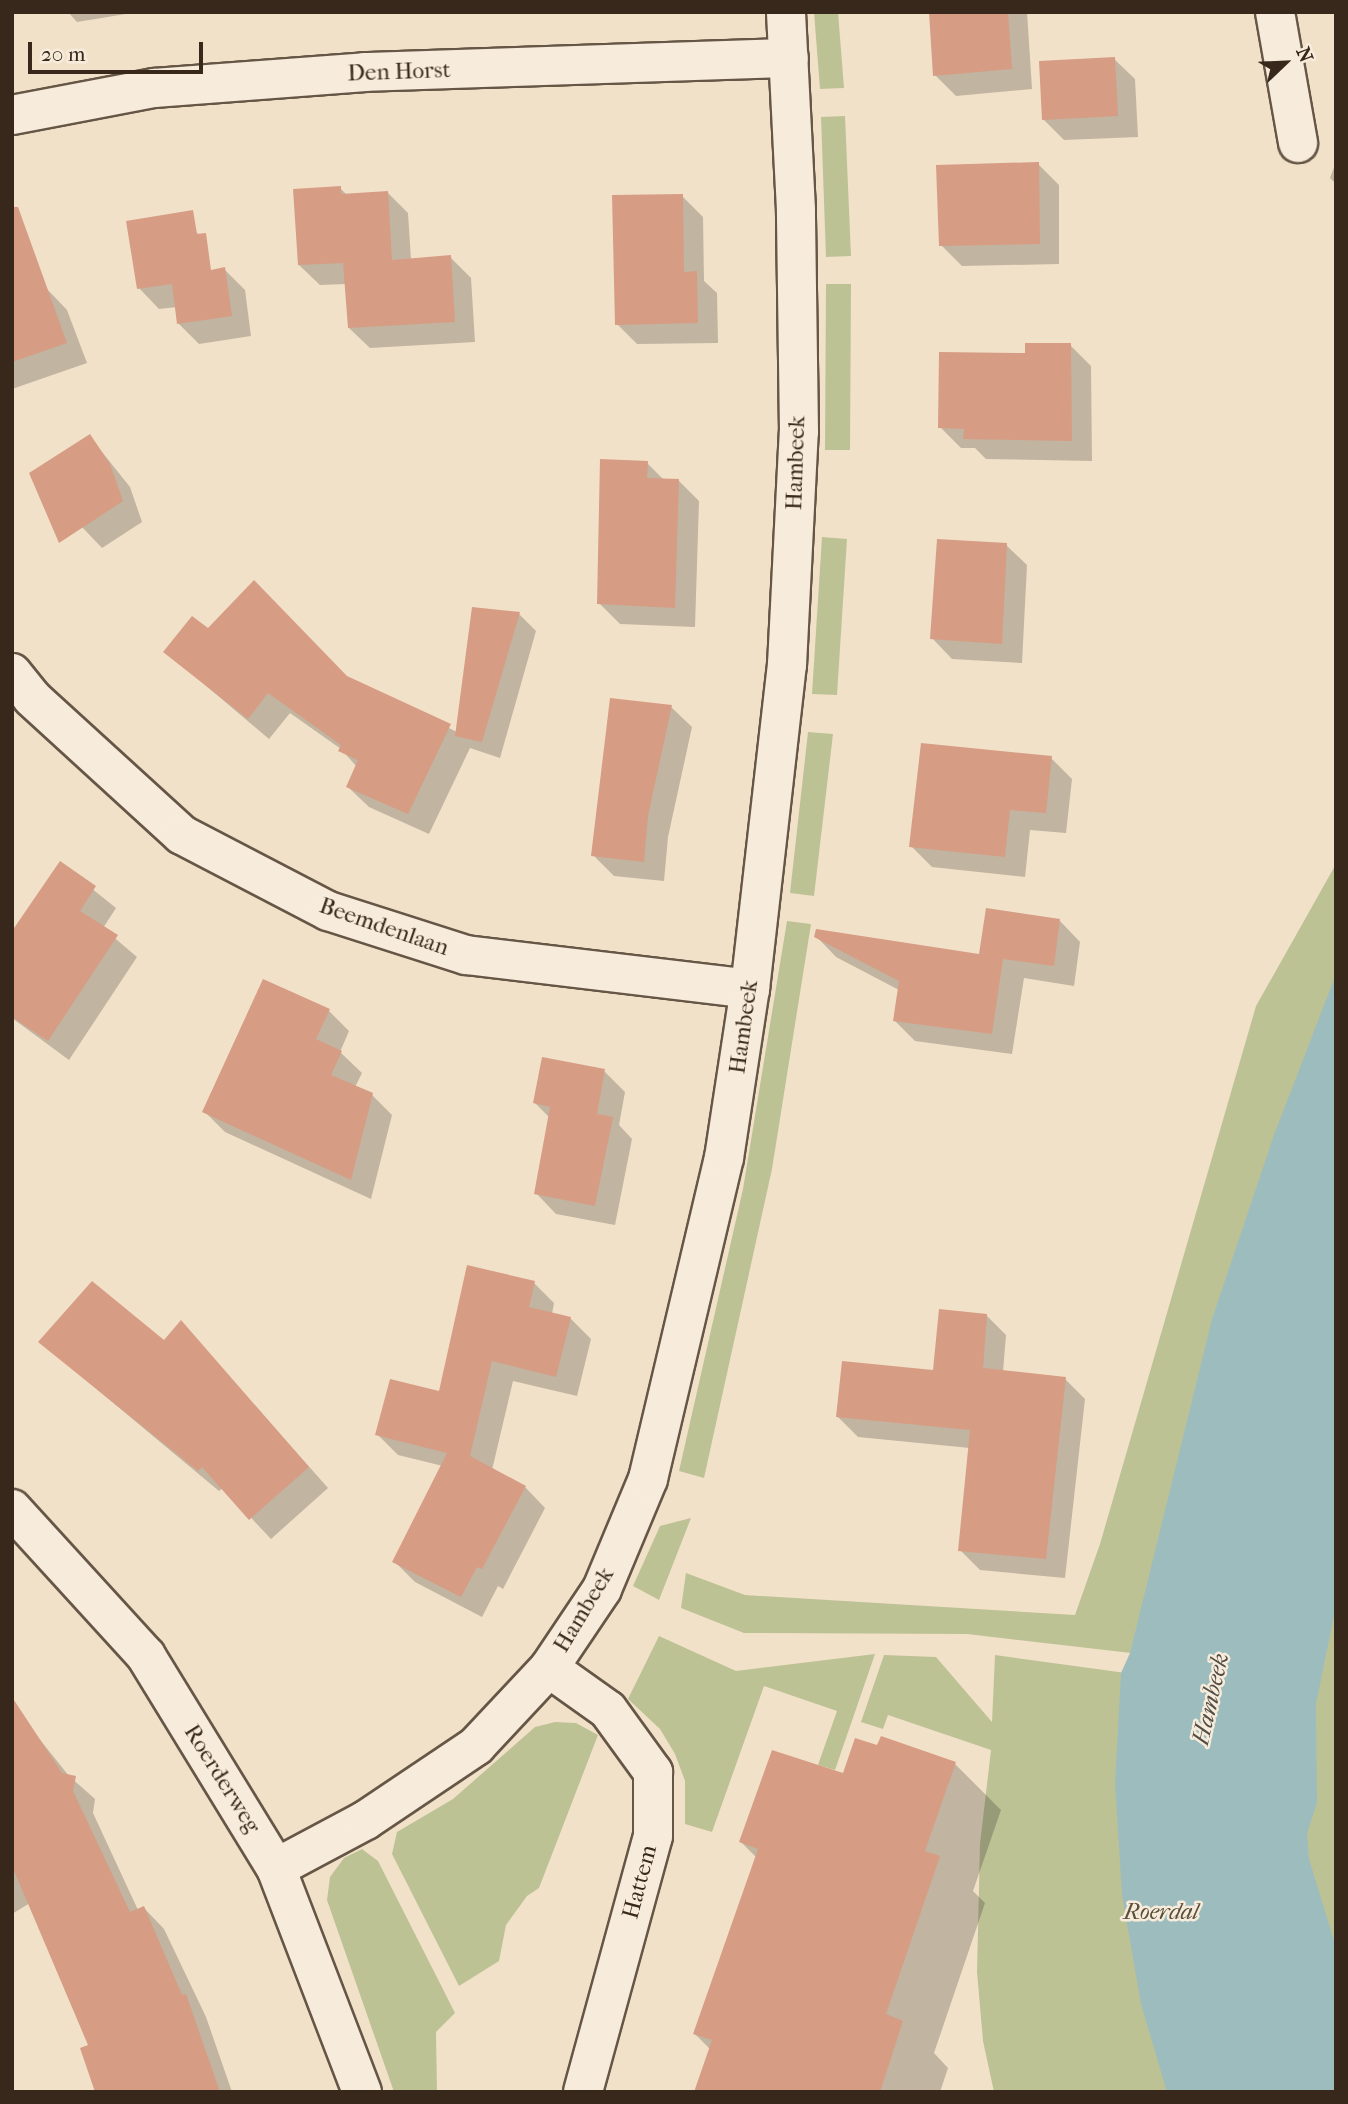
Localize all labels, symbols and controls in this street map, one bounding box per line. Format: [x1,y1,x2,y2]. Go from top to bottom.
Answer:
scale bar [32,28,206,72]
north arrow [1250,28,1320,98]
text: 20 m [41,42,85,66]
text: N [1291,44,1317,66]
street label: Den Horst [347,56,451,88]
street label: Hambeek [781,415,811,511]
street label: Beemdenlaan [316,892,452,962]
street label: Hambeek [724,978,764,1076]
street label: Hambeek [548,1562,620,1658]
water label: Hambeek [1186,1650,1236,1748]
street label: Roerderweg [178,1720,266,1838]
street label: Hattem [617,1842,663,1922]
park label: Roerdal [1124,1898,1198,1926]

